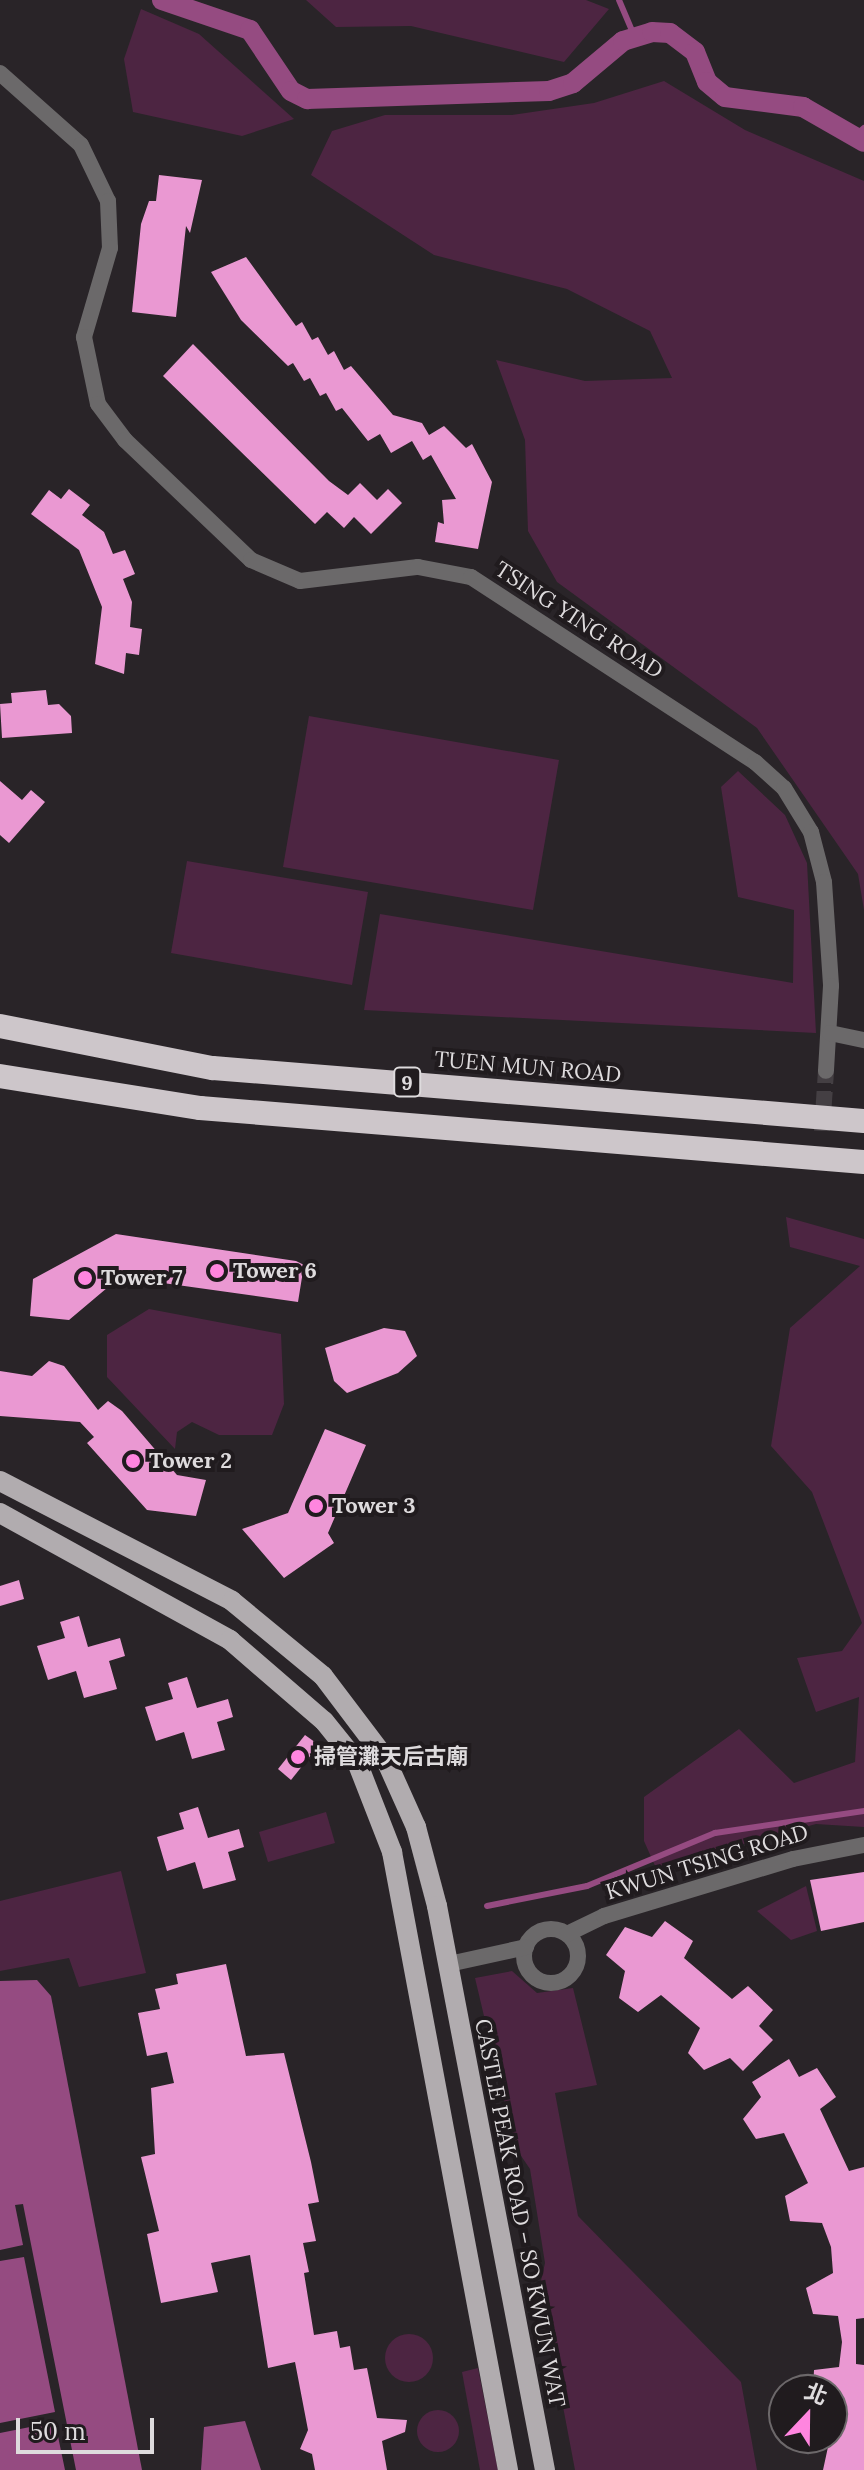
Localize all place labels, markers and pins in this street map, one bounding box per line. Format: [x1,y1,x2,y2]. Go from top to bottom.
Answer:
place label: Tower 6 [233,1258,317,1284]
marker: Tower 6 [208,1262,226,1280]
place label: Tower 7 [101,1265,183,1291]
marker: Tower 7 [76,1269,94,1287]
place label: Tower 2 [149,1448,232,1474]
marker: Tower 2 [124,1452,142,1470]
place label: Tower 3 [332,1493,416,1519]
marker: Tower 3 [307,1497,325,1515]
place label: 掃管灘天后古廟 [314,1744,468,1770]
marker: 掃管灘天后古廟 [289,1748,307,1766]

